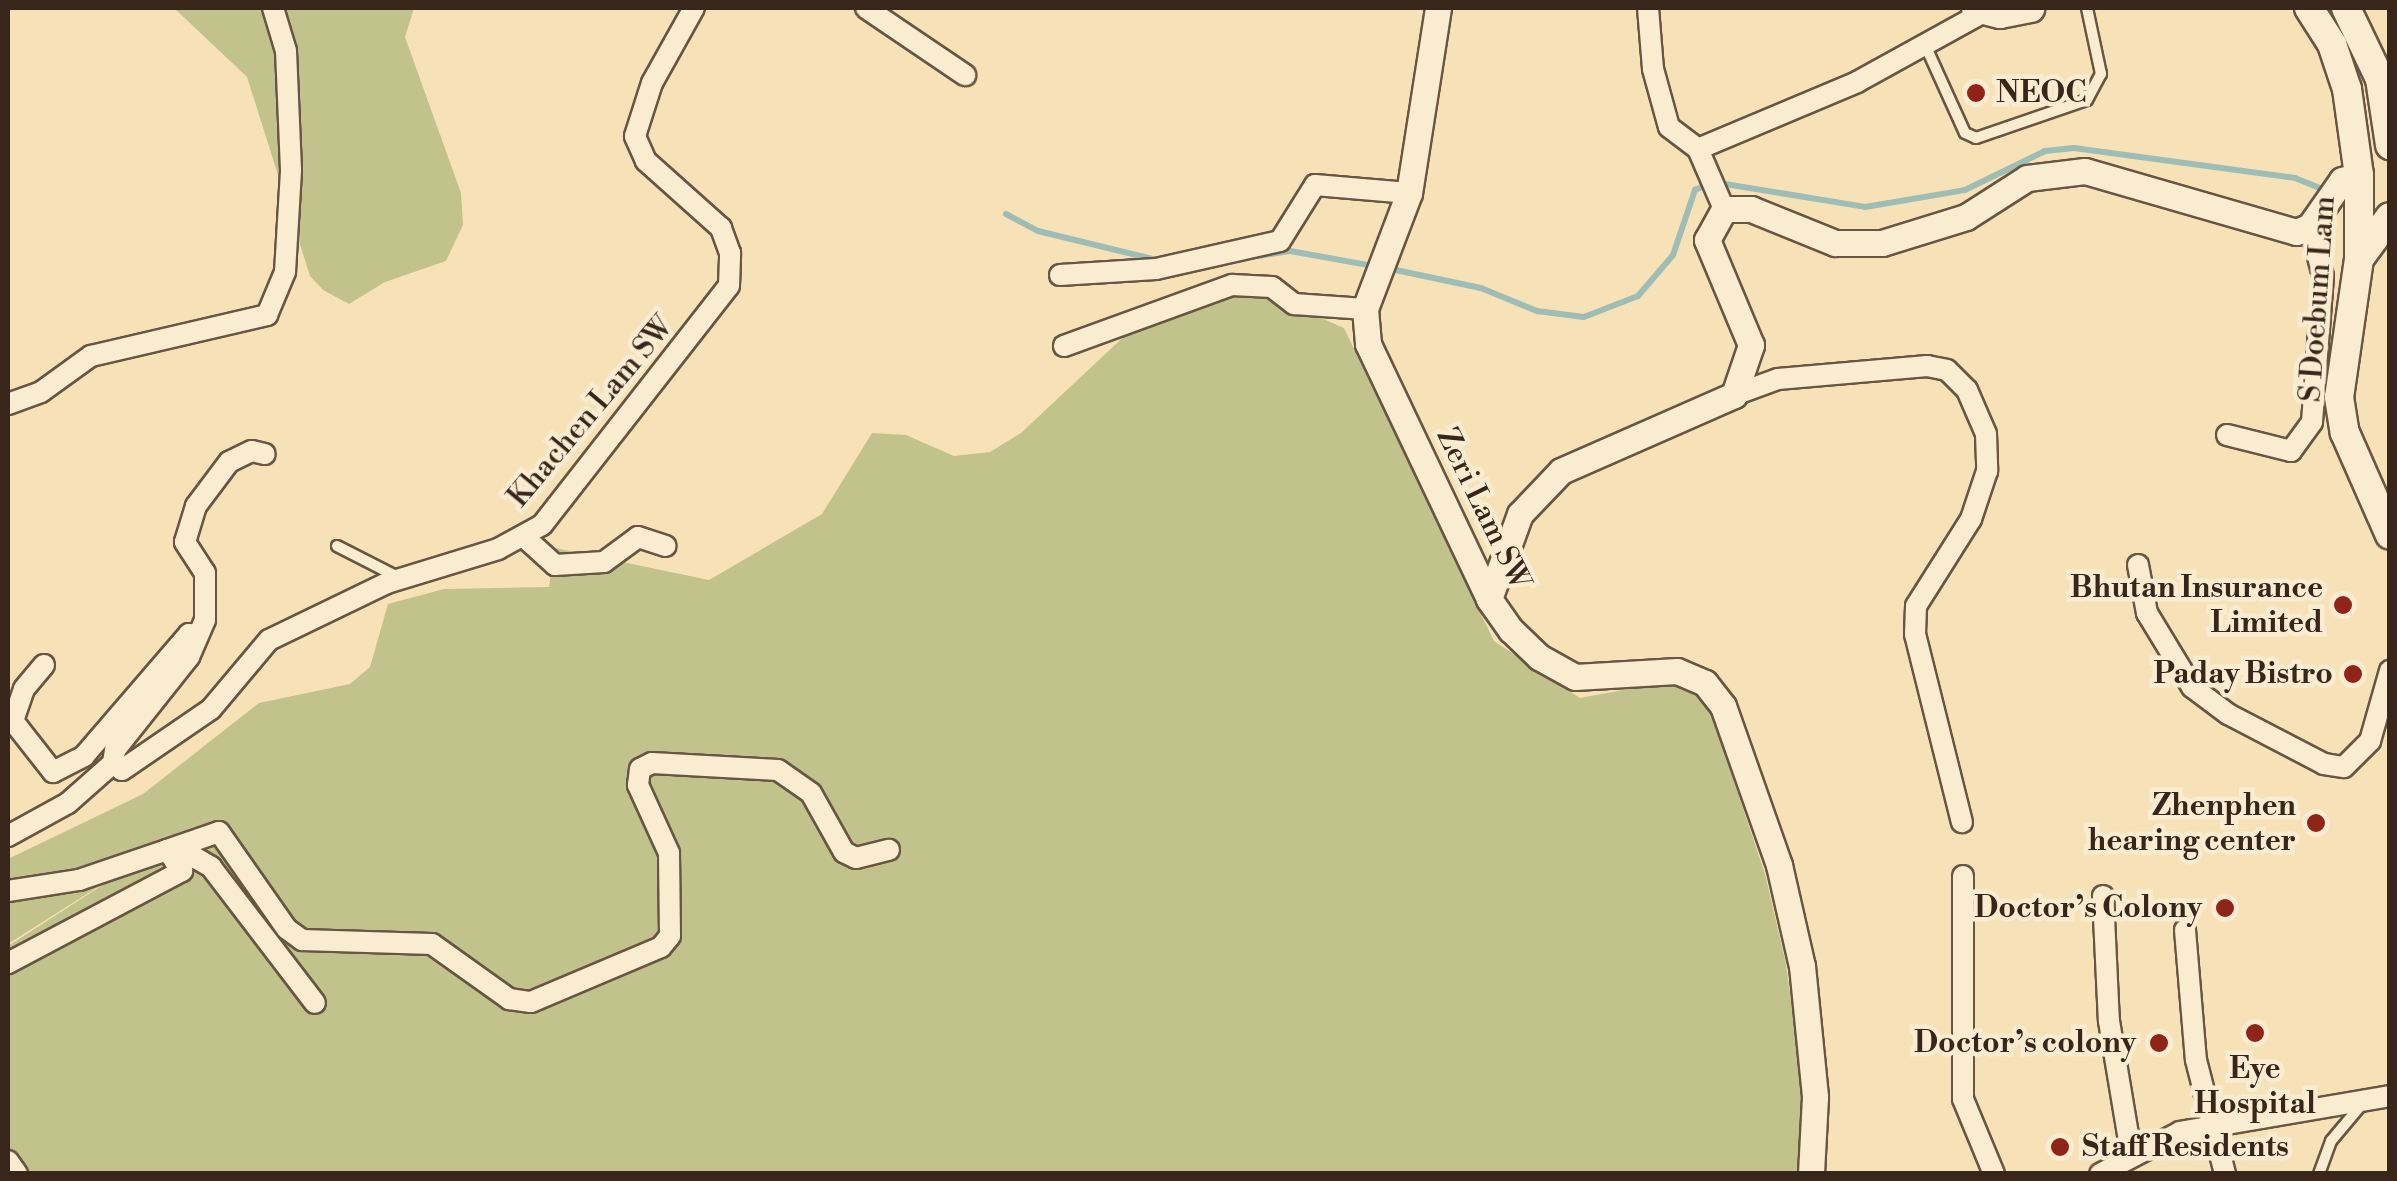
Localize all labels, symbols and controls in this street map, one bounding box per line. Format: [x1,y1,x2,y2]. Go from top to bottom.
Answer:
place label: NEOC [1996,75,2087,111]
marker: NEOC [1965,82,1987,104]
street label: S Doebum Lam [2293,195,2343,403]
street label: Khachen Lam SW [501,309,681,515]
street label: Zeri Lam SW [1428,422,1538,596]
place label: Bhutan Insurance Limited [2070,570,2323,640]
marker: Bhutan Insurance Limited [2332,594,2354,616]
place label: Paday Bistro [2154,656,2333,692]
marker: Paday Bistro [2342,663,2364,685]
place label: Zhenphen hearing center [2088,788,2296,858]
marker: Zhenphen hearing center [2305,812,2327,834]
place label: Doctor’s Colony [1974,890,2202,926]
marker: Doctor’s Colony [2212,895,2238,921]
marker: Eye Hospital [2242,1020,2268,1046]
place label: Doctor’s colony [1914,1025,2136,1061]
marker: Doctor’s colony [2146,1030,2172,1056]
place label: Eye Hospital [2194,1051,2316,1122]
place label: Staff Residents [2082,1129,2289,1165]
marker: Staff Residents [2047,1134,2073,1160]

